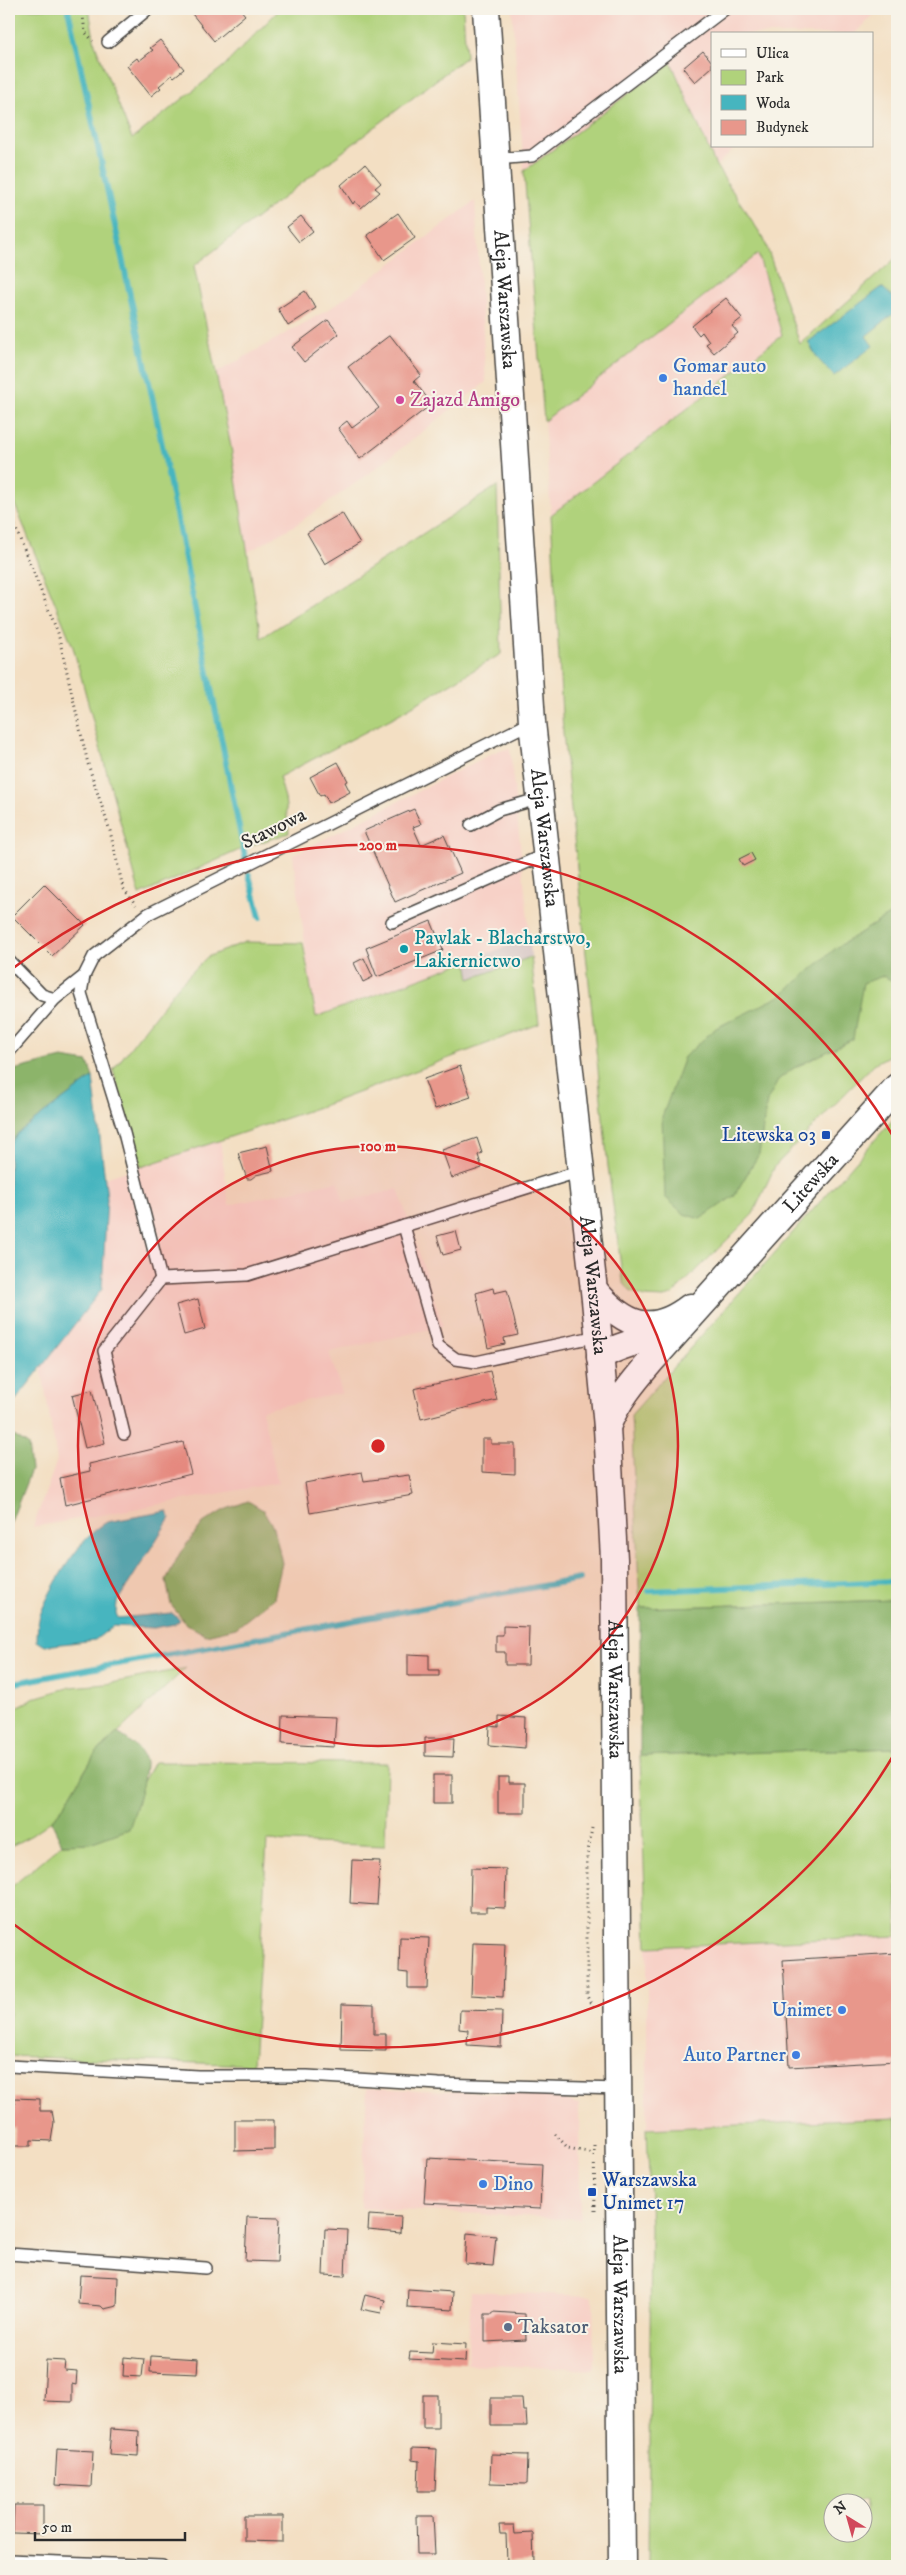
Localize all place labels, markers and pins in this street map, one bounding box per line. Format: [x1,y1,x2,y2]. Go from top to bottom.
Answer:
place label: Gomar auto handel [673,354,766,402]
marker: Gomar auto handel [657,372,669,384]
place label: Zajazd Amigo [410,388,520,413]
marker: Zajazd Amigo [394,394,406,406]
place label: Pawlak - Blacharstwo, Lakiernictwo [414,926,591,974]
marker: Pawlak - Blacharstwo, Lakiernictwo [398,943,410,955]
place label: Litewska 03 [721,1123,816,1148]
marker: Litewska 03 [820,1129,832,1141]
centre of rings [369,1437,387,1455]
place label: Unimet [772,1998,832,2023]
marker: Unimet [836,2004,848,2016]
place label: Auto Partner [683,2043,787,2068]
marker: Auto Partner [790,2049,802,2061]
place label: Warszawska Unimet 17 [601,2168,697,2216]
place label: Dino [493,2172,533,2197]
marker: Dino [477,2178,489,2190]
marker: Warszawska Unimet 17 [586,2186,598,2198]
place label: Taksator [518,2315,589,2340]
marker: Taksator [502,2321,514,2333]

